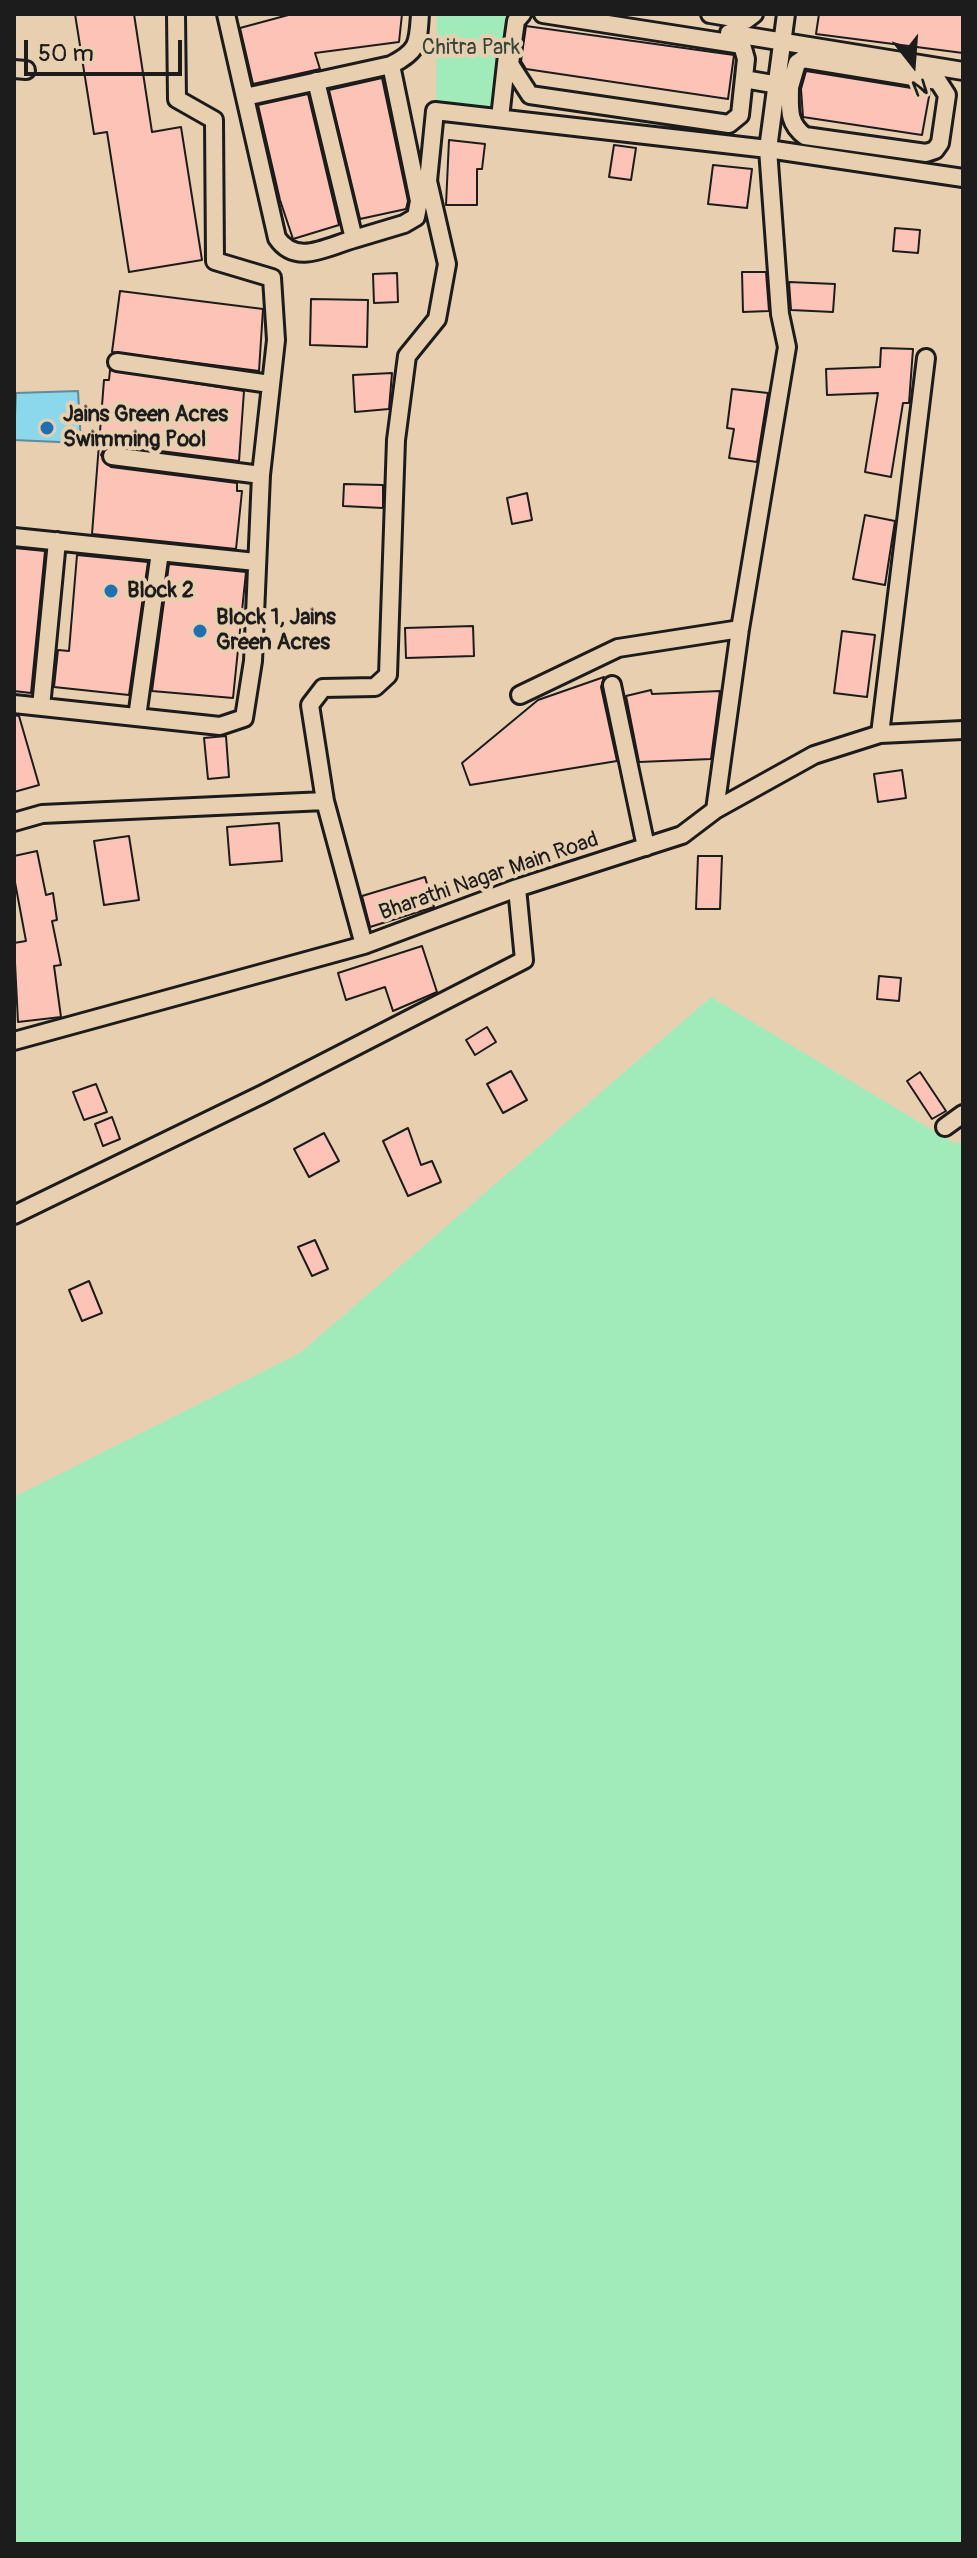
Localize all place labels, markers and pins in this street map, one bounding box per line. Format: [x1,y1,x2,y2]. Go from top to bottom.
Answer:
place label: Jains Green Acres Swimming Pool [63,402,228,454]
marker: Jains Green Acres Swimming Pool [38,419,56,437]
place label: Block 2 [127,578,194,604]
marker: Block 2 [102,582,120,600]
place label: Block 1, Jains Green Acres [216,605,336,656]
marker: Block 1, Jains Green Acres [191,622,209,640]

